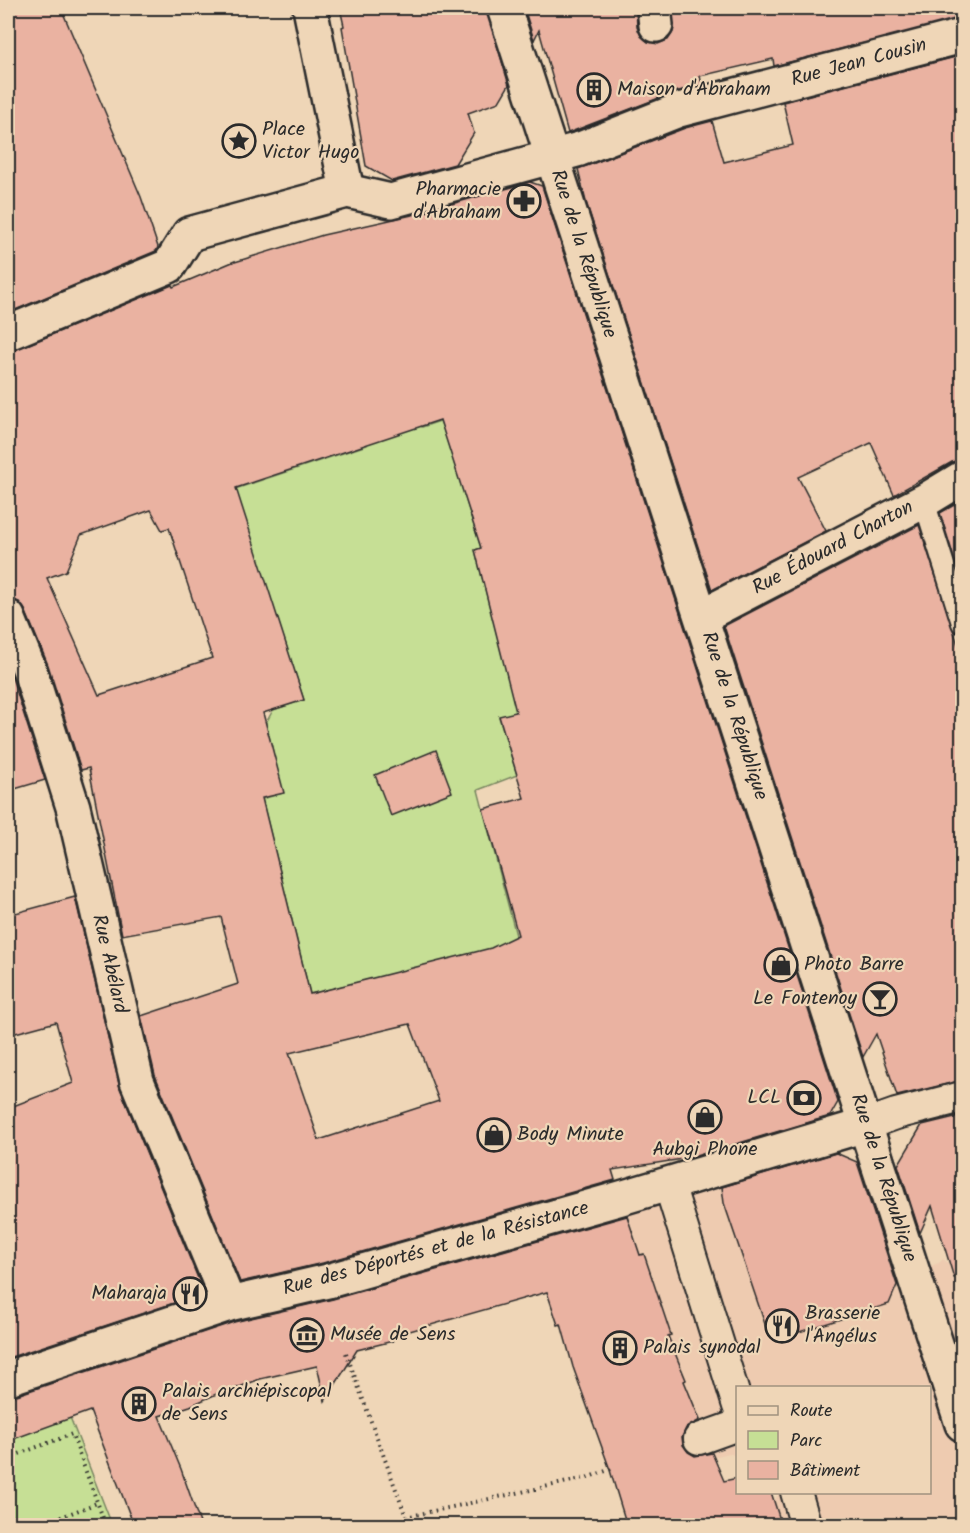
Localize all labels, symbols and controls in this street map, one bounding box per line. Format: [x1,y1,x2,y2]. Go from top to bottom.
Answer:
street label: Rue Jean Cousin [788,30,930,96]
building icon: Maison d'Abraham [576,72,612,108]
place label: Maison d'Abraham [617,74,771,106]
place label: Place Victor Hugo [262,114,359,169]
place icon: Place Victor Hugo [221,123,257,159]
street label: Rue de la République [541,166,625,342]
place label: Pharmacie d'Abraham [413,174,501,229]
pharmacy icon: Pharmacie d'Abraham [506,183,542,219]
street label: Rue Édouard Charton [747,492,919,604]
street label: Rue de la République [692,628,776,804]
street label: Rue Abélard [82,911,136,1018]
shop icon: Photo Barre [763,947,799,983]
place label: Photo Barre [804,949,904,981]
bar icon: Le Fontenoy [862,981,898,1017]
place label: Le Fontenoy [753,983,858,1015]
bank icon: LCL [786,1080,822,1116]
place label: LCL [747,1082,781,1114]
street label: Rue de la République [841,1090,925,1266]
shop icon: Aubgi Phone [687,1099,723,1135]
shop icon: Body Minute [476,1117,512,1153]
place label: Body Minute [517,1119,624,1151]
place label: Aubgi Phone [653,1134,757,1166]
street label: Rue des Déportés et de la Résistance [279,1193,593,1305]
restaurant icon: Maharaja [172,1276,208,1312]
place label: Maharaja [91,1278,167,1310]
place label: Brasserie l'Angélus [805,1298,880,1353]
restaurant icon: Brasserie l'Angélus [764,1308,800,1344]
museum icon: Musée de Sens [289,1317,325,1353]
place label: Musée de Sens [330,1319,456,1351]
building icon: Palais synodal [602,1330,638,1366]
place label: Palais synodal [643,1332,761,1364]
place label: Palais archiépiscopal de Sens [162,1376,332,1431]
building icon: Palais archiépiscopal de Sens [121,1386,157,1422]
legend [736,1386,931,1494]
text: Route [790,1397,832,1426]
text: Parc [790,1427,822,1456]
text: Bâtiment [790,1457,861,1486]

